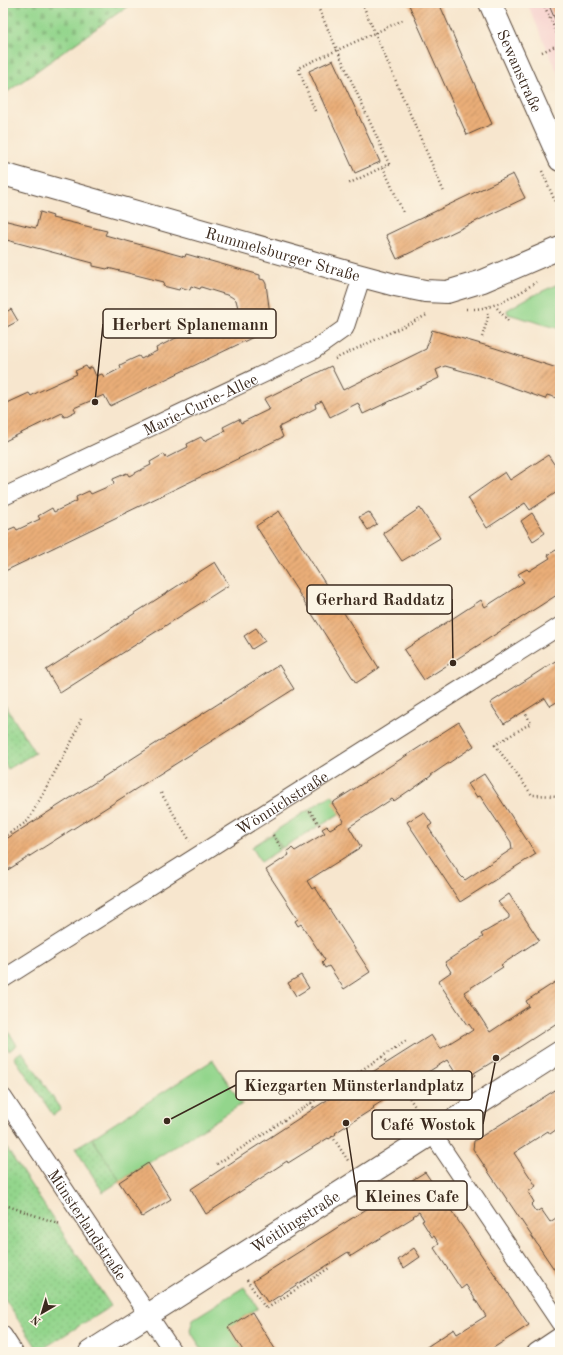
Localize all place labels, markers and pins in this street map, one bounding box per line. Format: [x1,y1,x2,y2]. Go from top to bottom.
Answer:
callout: Herbert Splanemann [103,309,276,338]
callout: Gerhard Raddatz [307,585,452,614]
callout: Kiezgarten Münsterlandplatz [236,1071,472,1100]
callout: Café Wostok [372,1110,483,1139]
callout: Kleines Cafe [357,1181,467,1210]

